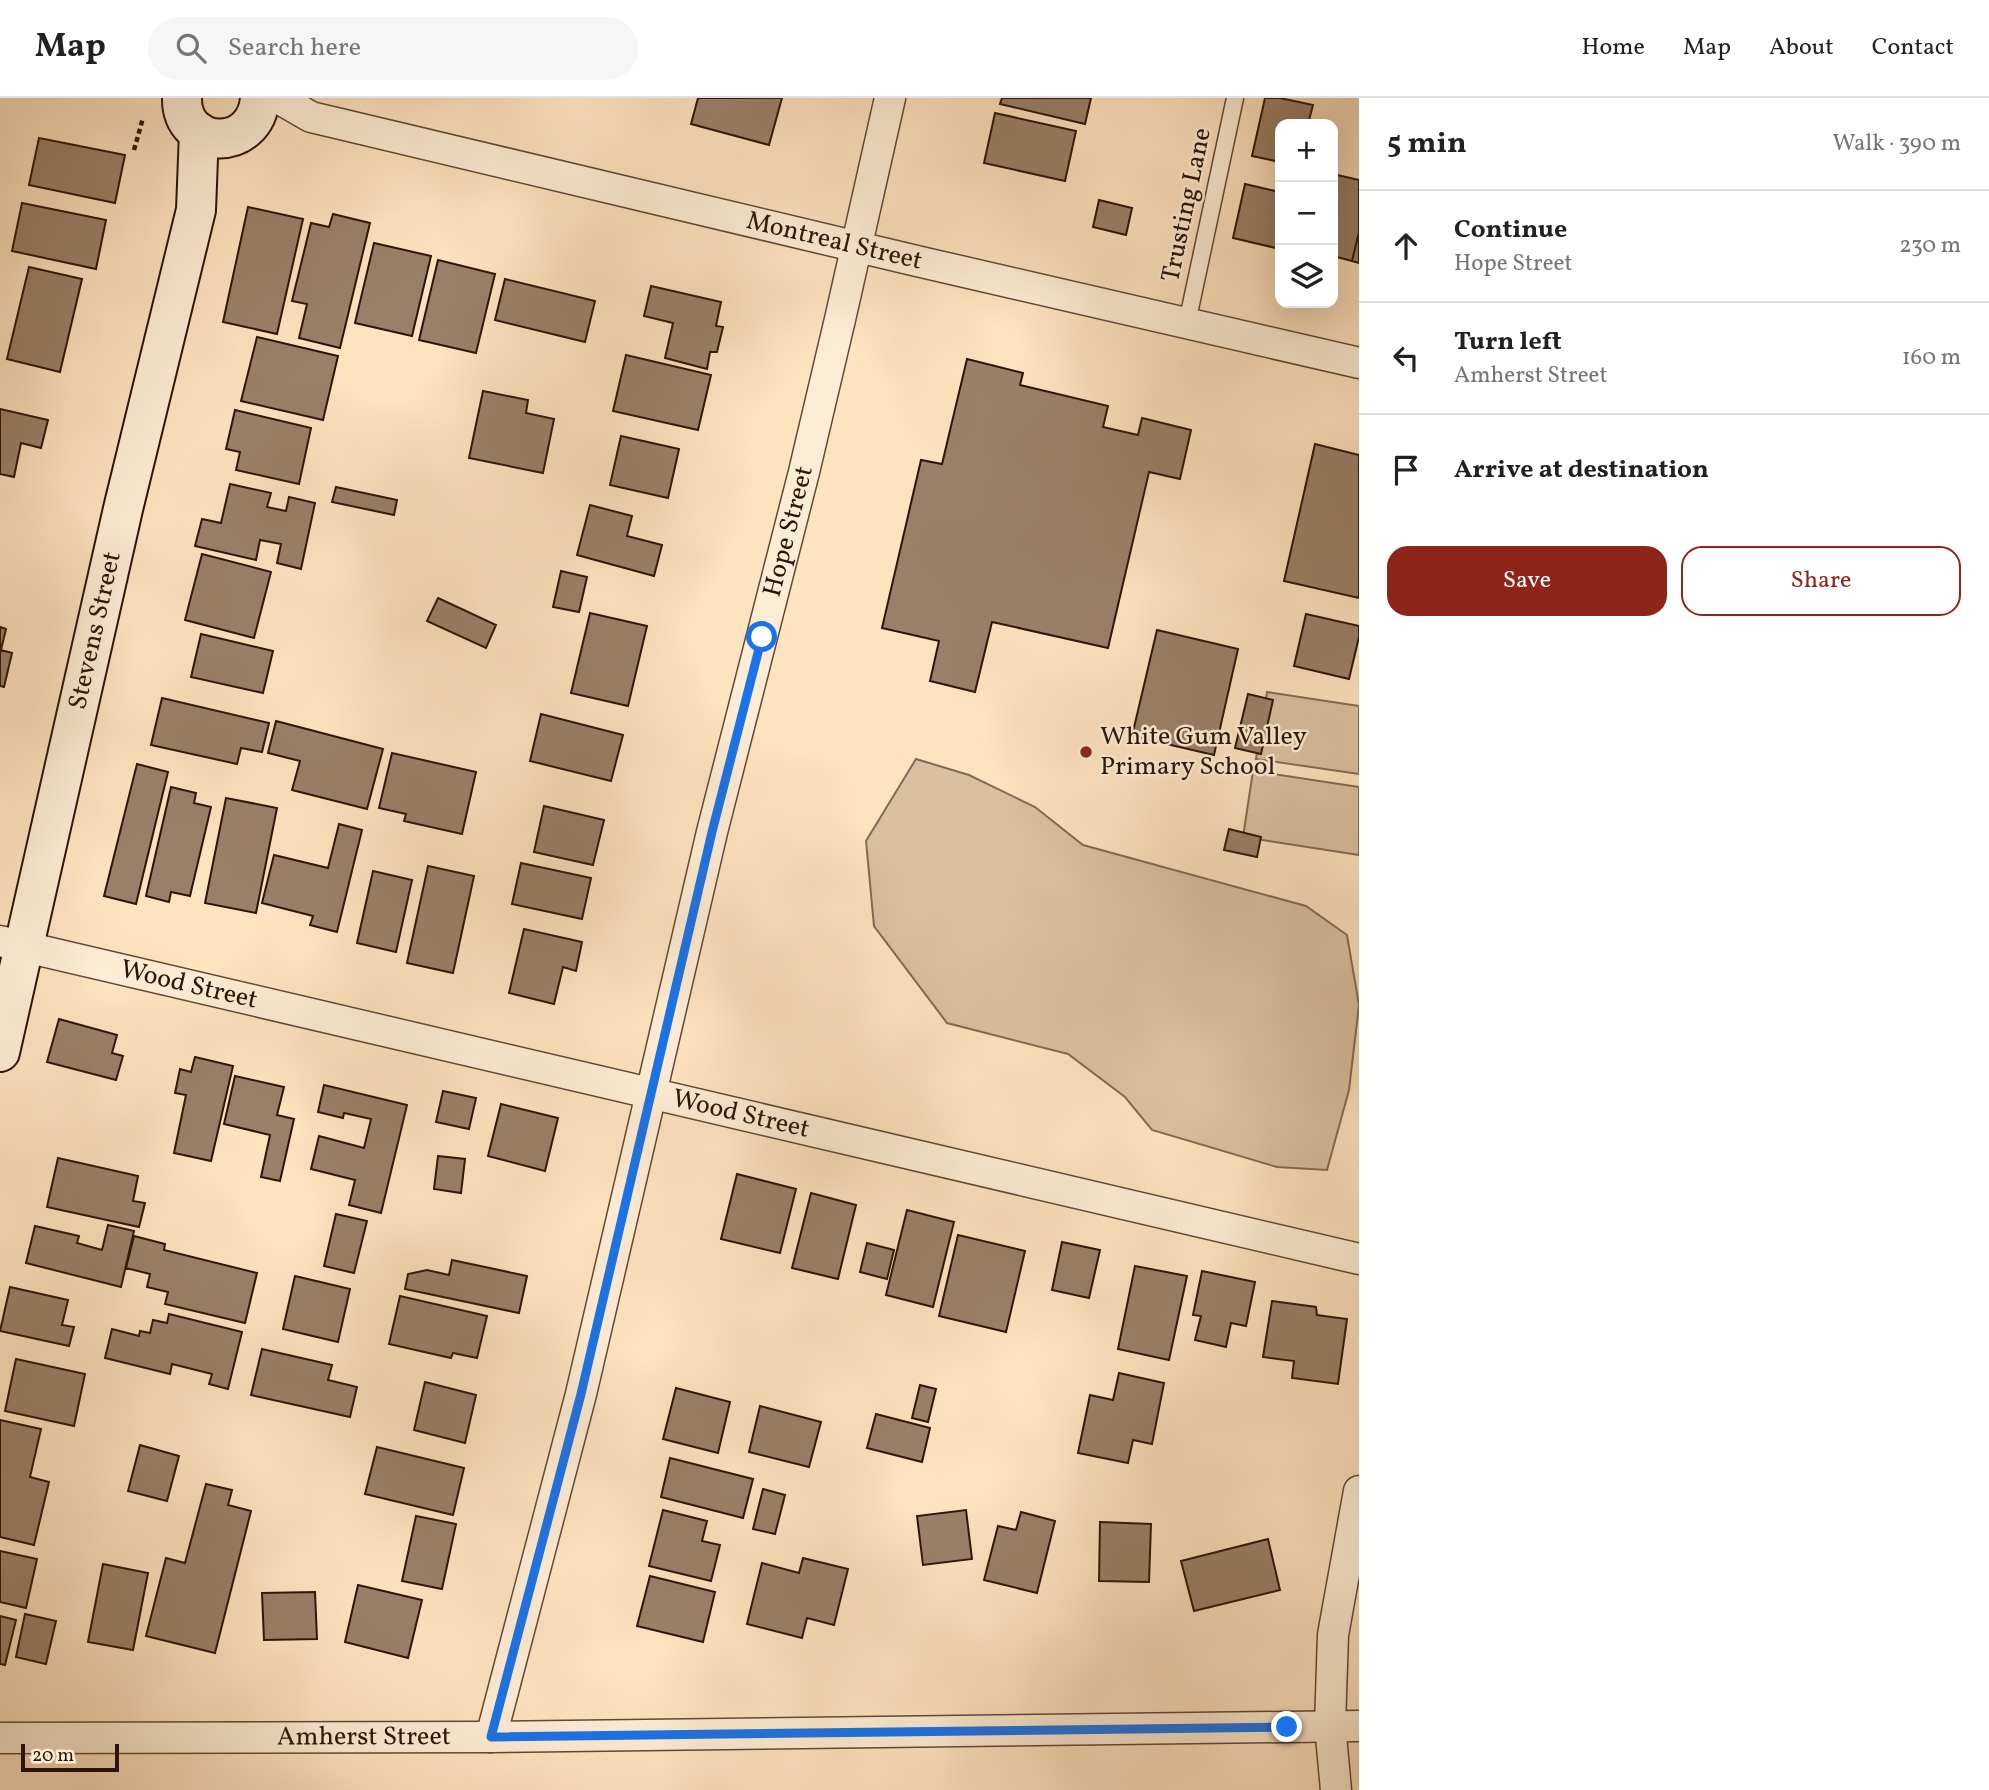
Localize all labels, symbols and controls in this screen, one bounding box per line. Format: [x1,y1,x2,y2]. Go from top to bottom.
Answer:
search box [148,17,638,80]
text: Map [35,25,106,71]
icon: search [172,29,210,67]
text: Search here [228,30,361,66]
text: Home [1581,31,1645,65]
text: Map [1683,31,1731,65]
text: About [1769,31,1834,65]
text: Contact [1872,31,1954,65]
map controls [1275,119,1338,308]
button: + [1275,119,1338,182]
text: 5 min [1387,123,1467,165]
street label: Trusting Lane [1153,124,1221,286]
text: Walk · 390 m [1832,128,1961,160]
button: − [1275,182,1338,245]
street label: Montreal Street [743,203,926,280]
text: Continue [1454,212,1567,248]
icon: ahead [1387,227,1425,265]
text: 230 m [1899,230,1961,262]
button: layers [1275,245,1338,308]
text: Hope Street [1454,248,1573,280]
text: Turn left [1454,324,1562,360]
icon: left [1387,339,1425,377]
text: 160 m [1902,342,1961,374]
text: Amherst Street [1454,360,1608,392]
icon: arrive [1387,451,1425,489]
text: Arrive at destination [1454,452,1709,488]
street label: Hope Street [755,462,823,601]
button: Save [1387,546,1667,616]
button: Share [1681,546,1961,616]
street label: Stevens Street [60,548,131,713]
route start [746,621,777,652]
place label: White Gum Valley Primary School [1100,719,1307,785]
marker: White Gum Valley Primary School [1078,744,1094,760]
street label: Wood Street [117,952,261,1019]
street label: Wood Street [669,1081,813,1148]
route end [1271,1711,1302,1742]
street label: Amherst Street [277,1719,451,1755]
scale bar [21,1741,119,1773]
text: 20 m [32,1743,74,1769]

